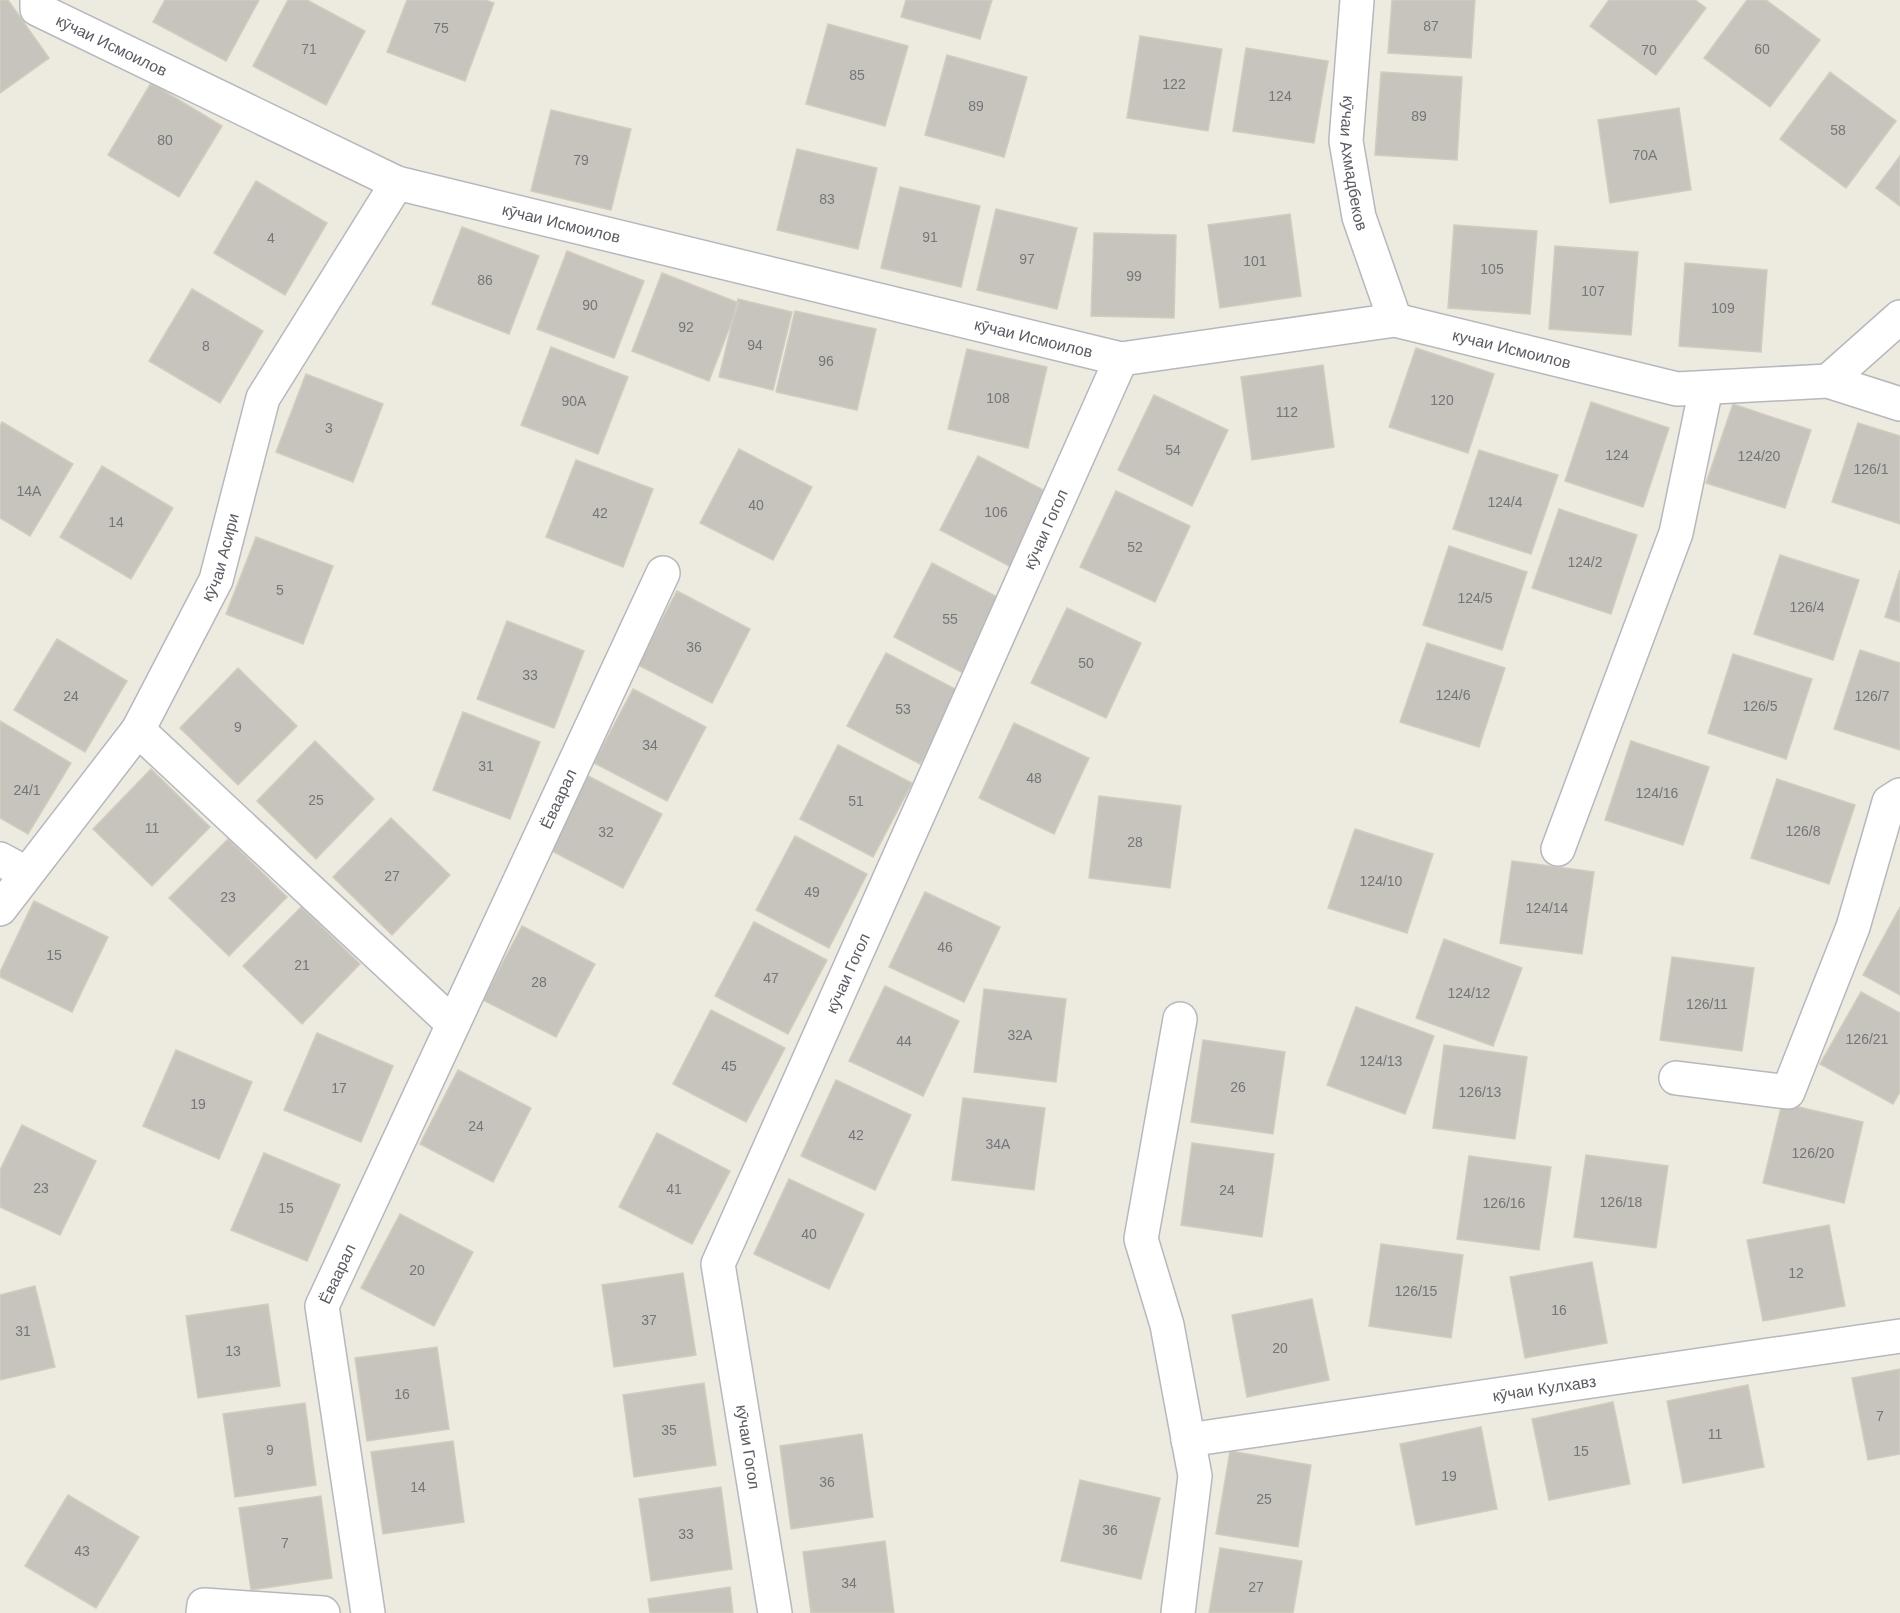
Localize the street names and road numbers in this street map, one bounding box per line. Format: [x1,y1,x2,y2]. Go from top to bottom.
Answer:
street label: кӯчаи Исмоилов [54,11,170,79]
street label: кӯчаи Ахмадбеков [1338,95,1371,233]
street label: кӯчаи Исмоилов [501,200,622,245]
street label: кӯчаи Исмоилов [973,315,1094,360]
street label: кучаи Исмоилов [1451,326,1573,371]
street label: кӯчаи Гогол [1020,487,1070,572]
street label: кӯчаи Асири [198,512,241,604]
street label: Ёваарал [537,766,579,831]
street label: кӯчаи Гогол [822,931,873,1016]
street label: Ёваарал [316,1241,358,1306]
street label: кӯчаи Кулхавз [1491,1372,1597,1404]
street label: кӯчаи Гогол [733,1403,763,1491]

